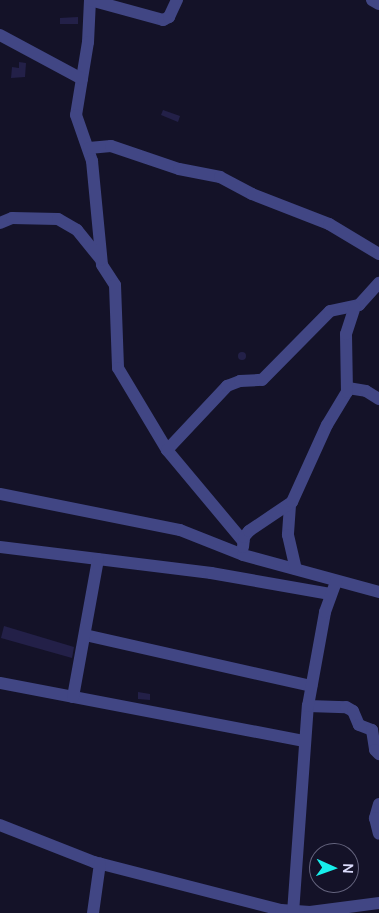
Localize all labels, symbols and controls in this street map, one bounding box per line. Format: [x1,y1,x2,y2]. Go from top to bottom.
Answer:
north arrow [309,843,359,893]
text: N [339,863,358,874]

